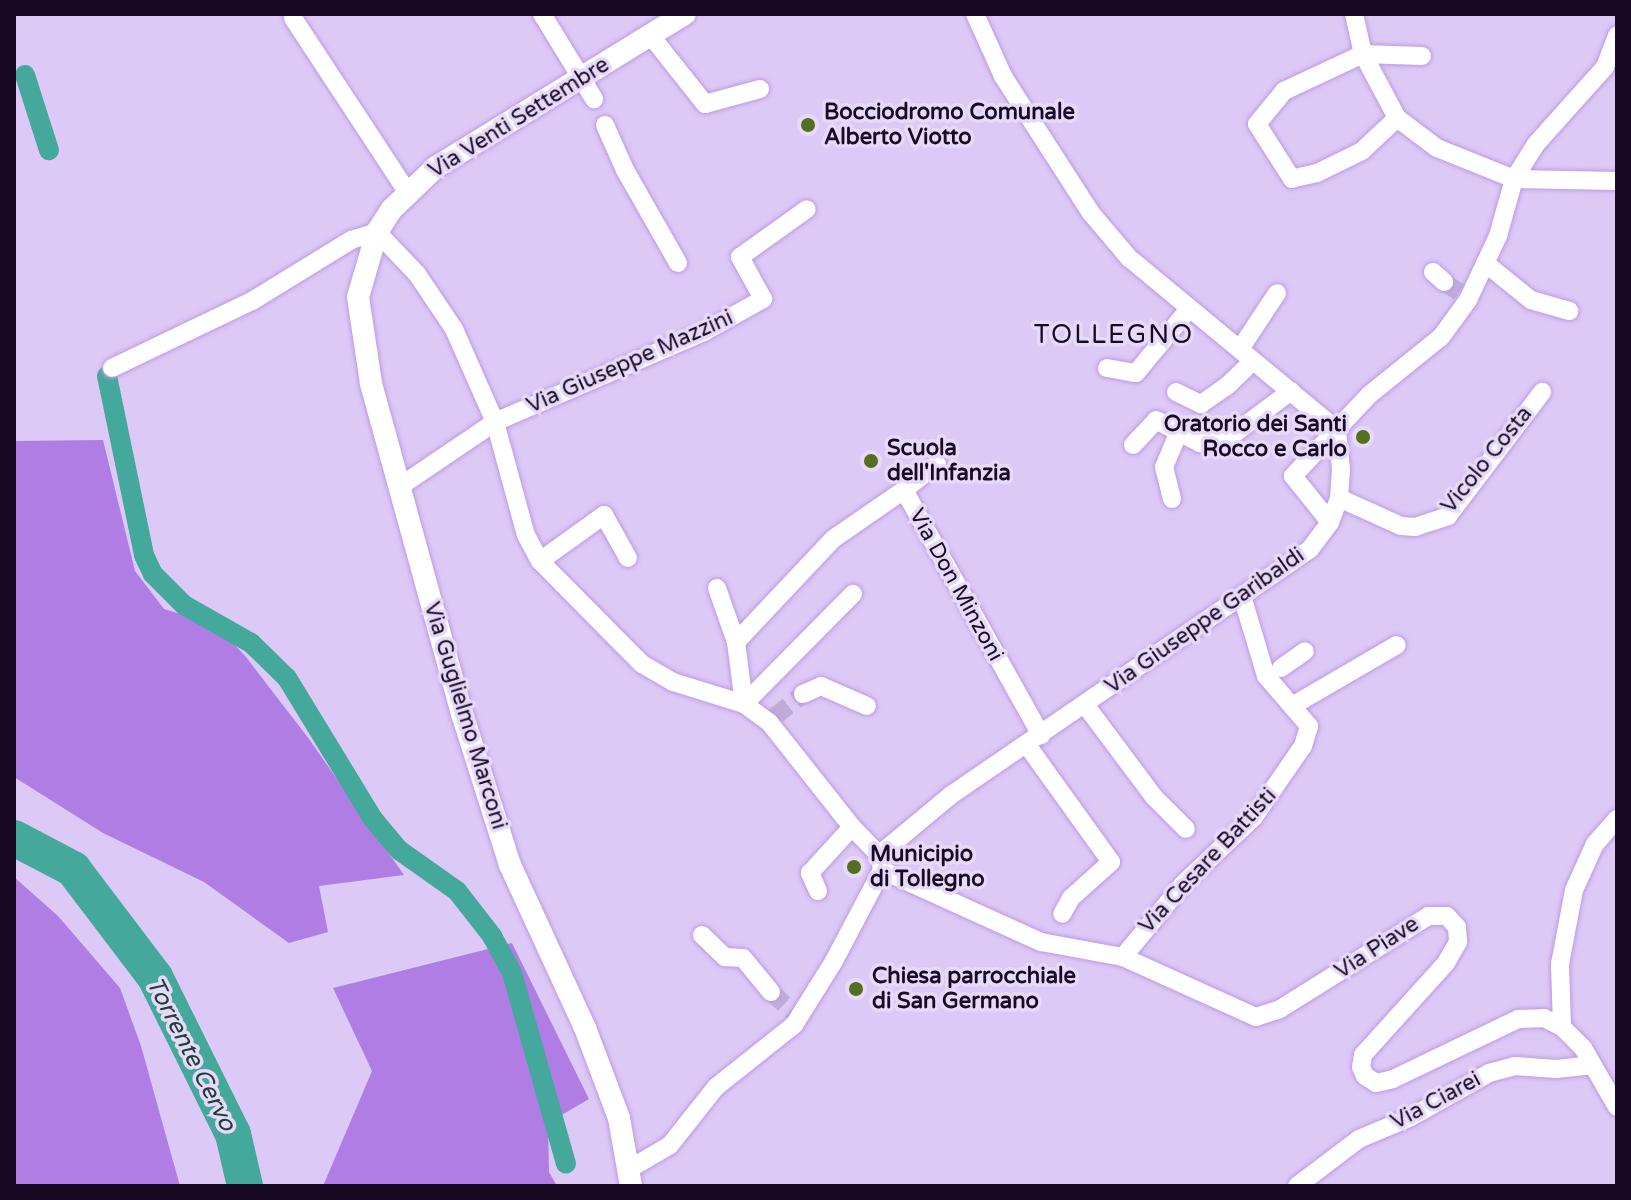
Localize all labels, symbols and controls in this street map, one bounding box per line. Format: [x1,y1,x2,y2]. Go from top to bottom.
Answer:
street label: Via Venti Settembre [424,52,614,184]
place label: Bocciodromo Comunale Alberto Viotto [824,99,1075,150]
marker: Bocciodromo Comunale Alberto Viotto [799,116,817,134]
street label: Via Giuseppe Mazzini [523,305,737,419]
district label: TOLLEGNO [1034,319,1194,351]
street label: Vicolo Costa [1436,401,1538,519]
place label: Oratorio dei Santi Rocco e Carlo [1164,411,1347,462]
marker: Oratorio dei Santi Rocco e Carlo [1354,428,1372,446]
place label: Scuola dell'Infanzia [887,435,1011,486]
marker: Scuola dell'Infanzia [862,452,880,470]
street label: Via Don Minzoni [903,504,1009,666]
street label: Via Giuseppe Garibaldi [1100,542,1310,700]
street label: Via Guglielmo Marconi [418,599,512,833]
street label: Via Cesare Battisti [1134,783,1282,939]
place label: Municipio di Tollegno [870,841,985,892]
marker: Municipio di Tollegno [845,858,863,876]
street label: Via Piave [1330,911,1424,985]
place label: Chiesa parrocchiale di San Germano [872,963,1076,1014]
water label: Torrente Cervo [140,972,242,1136]
marker: Chiesa parrocchiale di San Germano [847,980,865,998]
street label: Via Ciarei [1387,1066,1485,1136]

